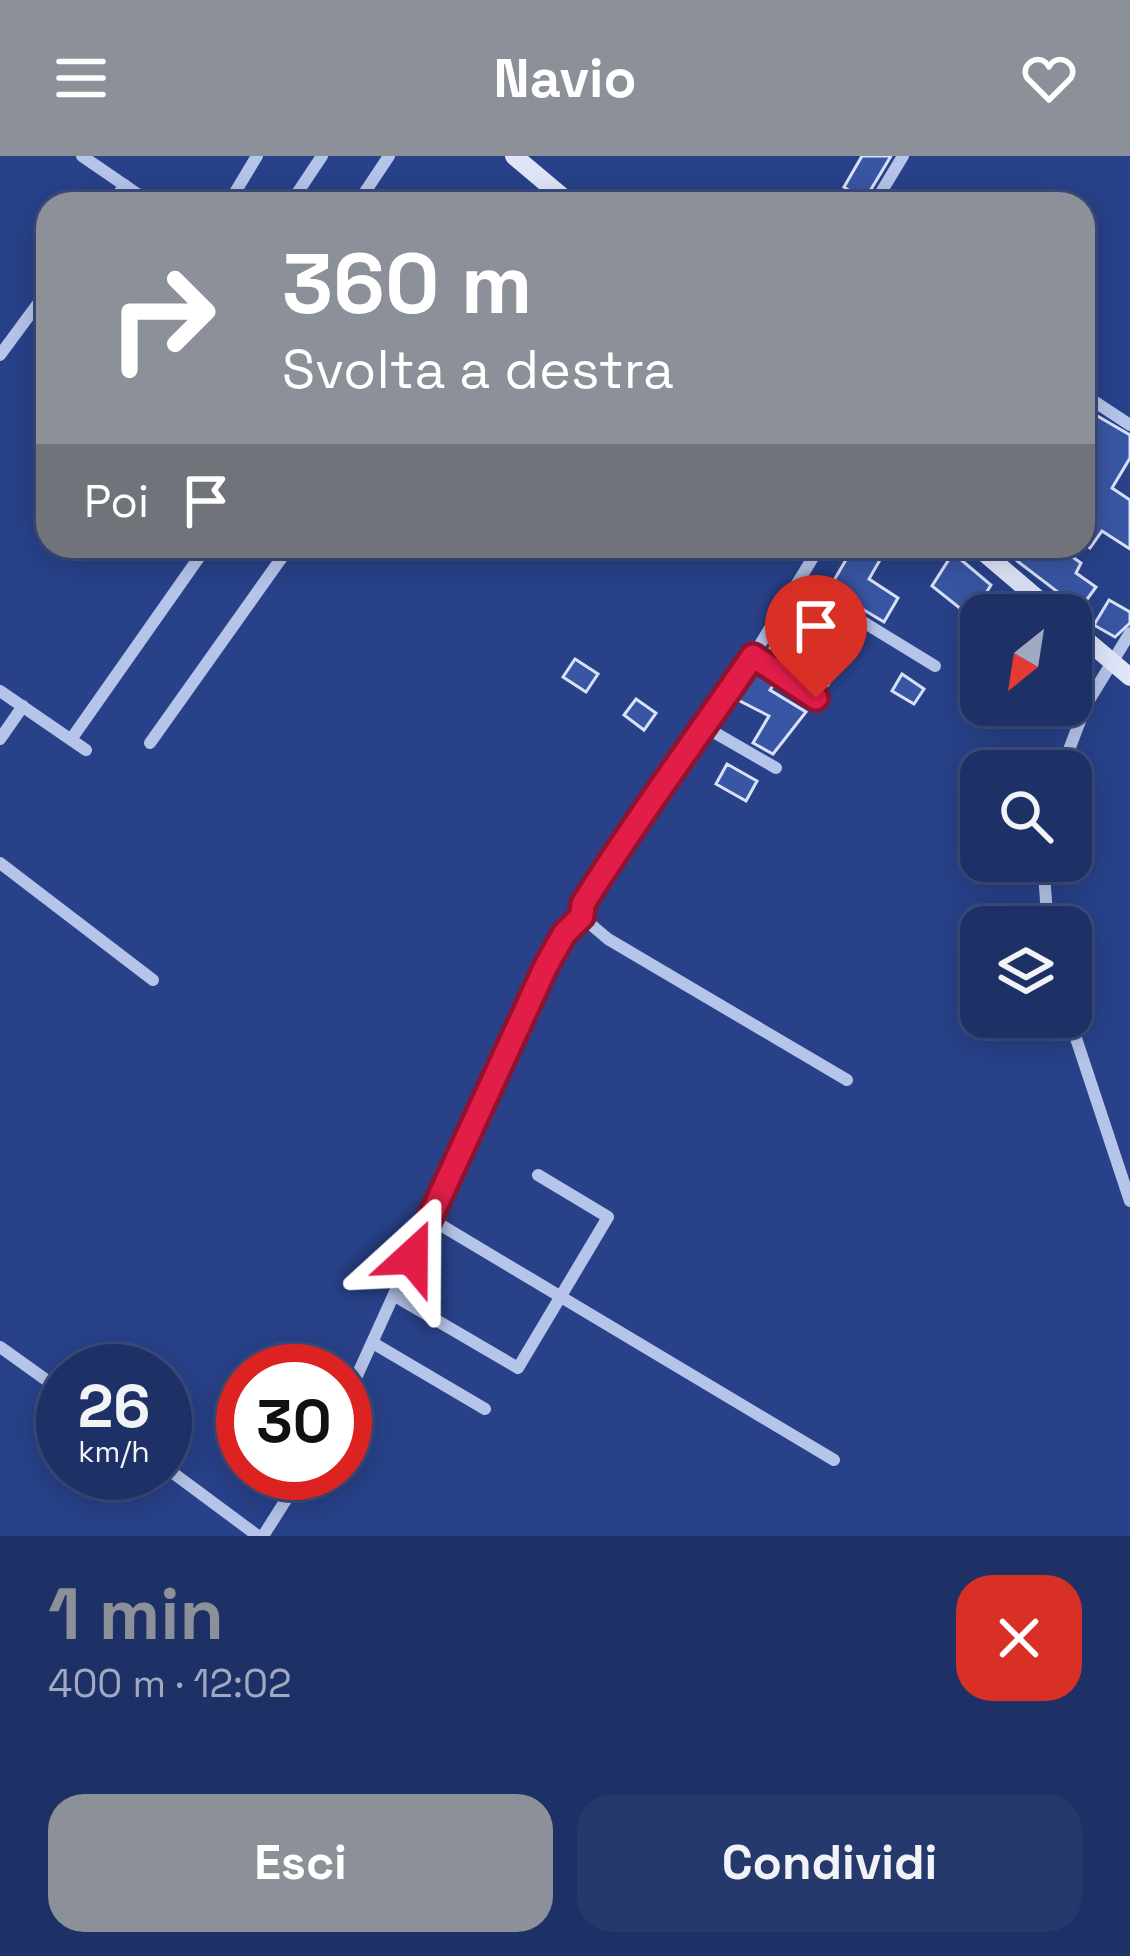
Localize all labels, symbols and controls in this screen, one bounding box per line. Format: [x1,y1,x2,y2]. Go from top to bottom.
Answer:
text: Navio [494,44,636,113]
icon: menu [48,45,114,111]
icon: heart [1016,45,1082,111]
text: 360 m [282,230,533,338]
icon: right [84,240,240,396]
text: Svolta a destra [282,335,674,404]
icon: arrive [173,468,239,534]
text: Poi [84,473,149,530]
pin [765,575,867,698]
icon: arrive [783,593,849,659]
north arrow [960,594,1092,726]
map controls [960,594,1092,1038]
button: search [960,750,1092,882]
button: layers [960,906,1092,1038]
position arrow [349,1194,475,1320]
speed limit sign: 30 [216,1344,372,1500]
text: 26 [78,1368,150,1445]
text: km/h [78,1432,150,1471]
text: 1 min [48,1568,224,1660]
button: close [956,1575,1082,1701]
text: 400 m · 12:02 [48,1659,291,1708]
button: Esci [48,1794,553,1932]
button: Condividi [577,1794,1082,1932]

